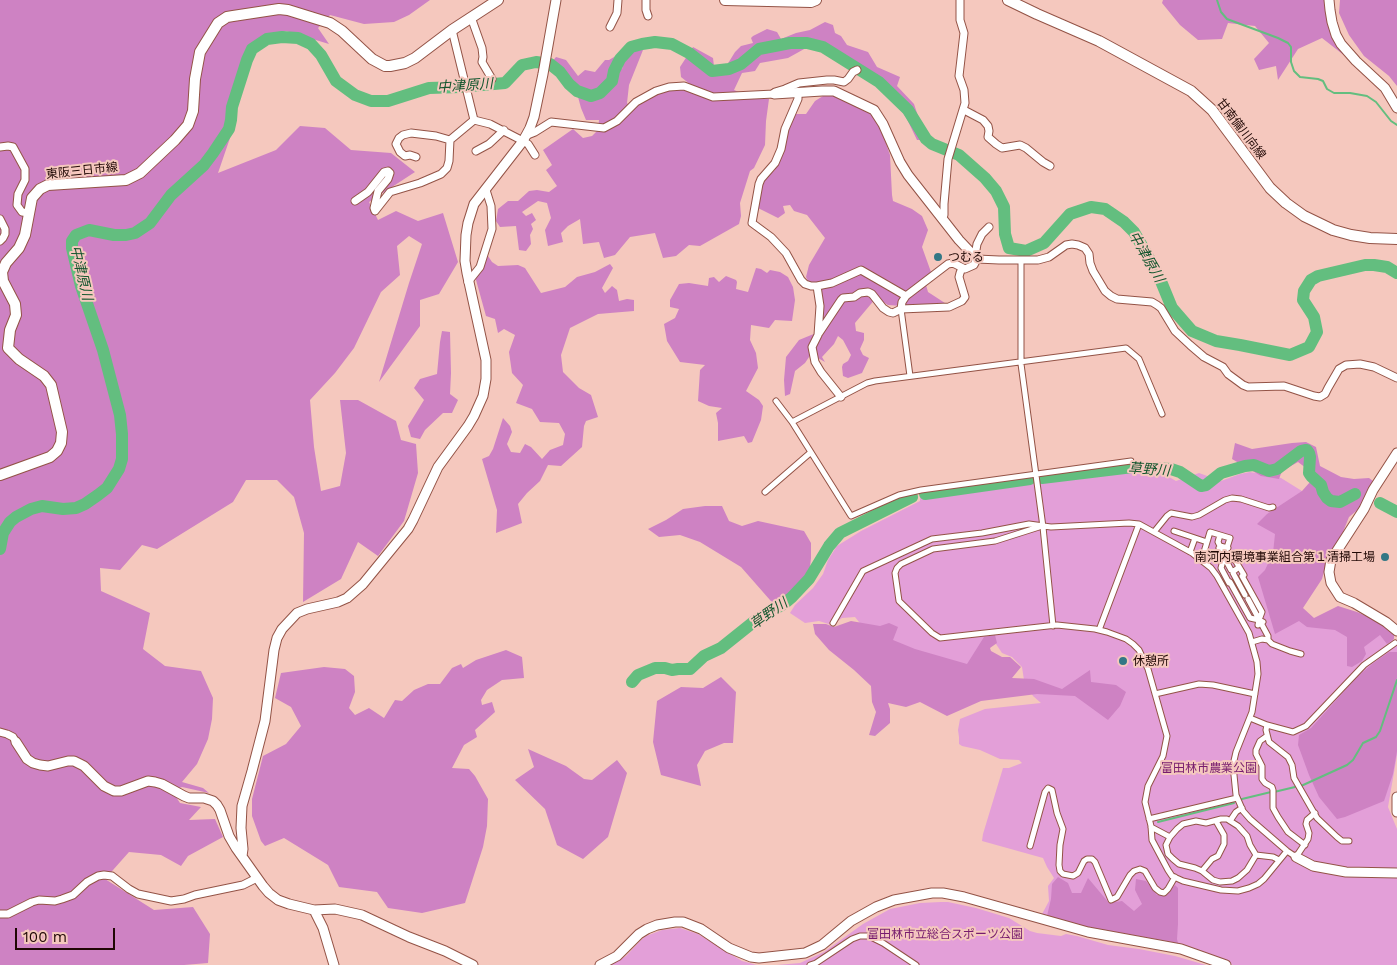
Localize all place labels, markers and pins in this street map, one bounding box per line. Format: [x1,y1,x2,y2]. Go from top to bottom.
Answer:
place label: つむる [948,250,984,264]
marker: つむる [932,251,944,263]
place label: 南河内環境事業組合第１清掃工場 [1195,550,1375,564]
marker: 南河内環境事業組合第１清掃工場 [1379,551,1391,563]
place label: 休憩所 [1133,654,1169,668]
marker: 休憩所 [1117,655,1129,667]

